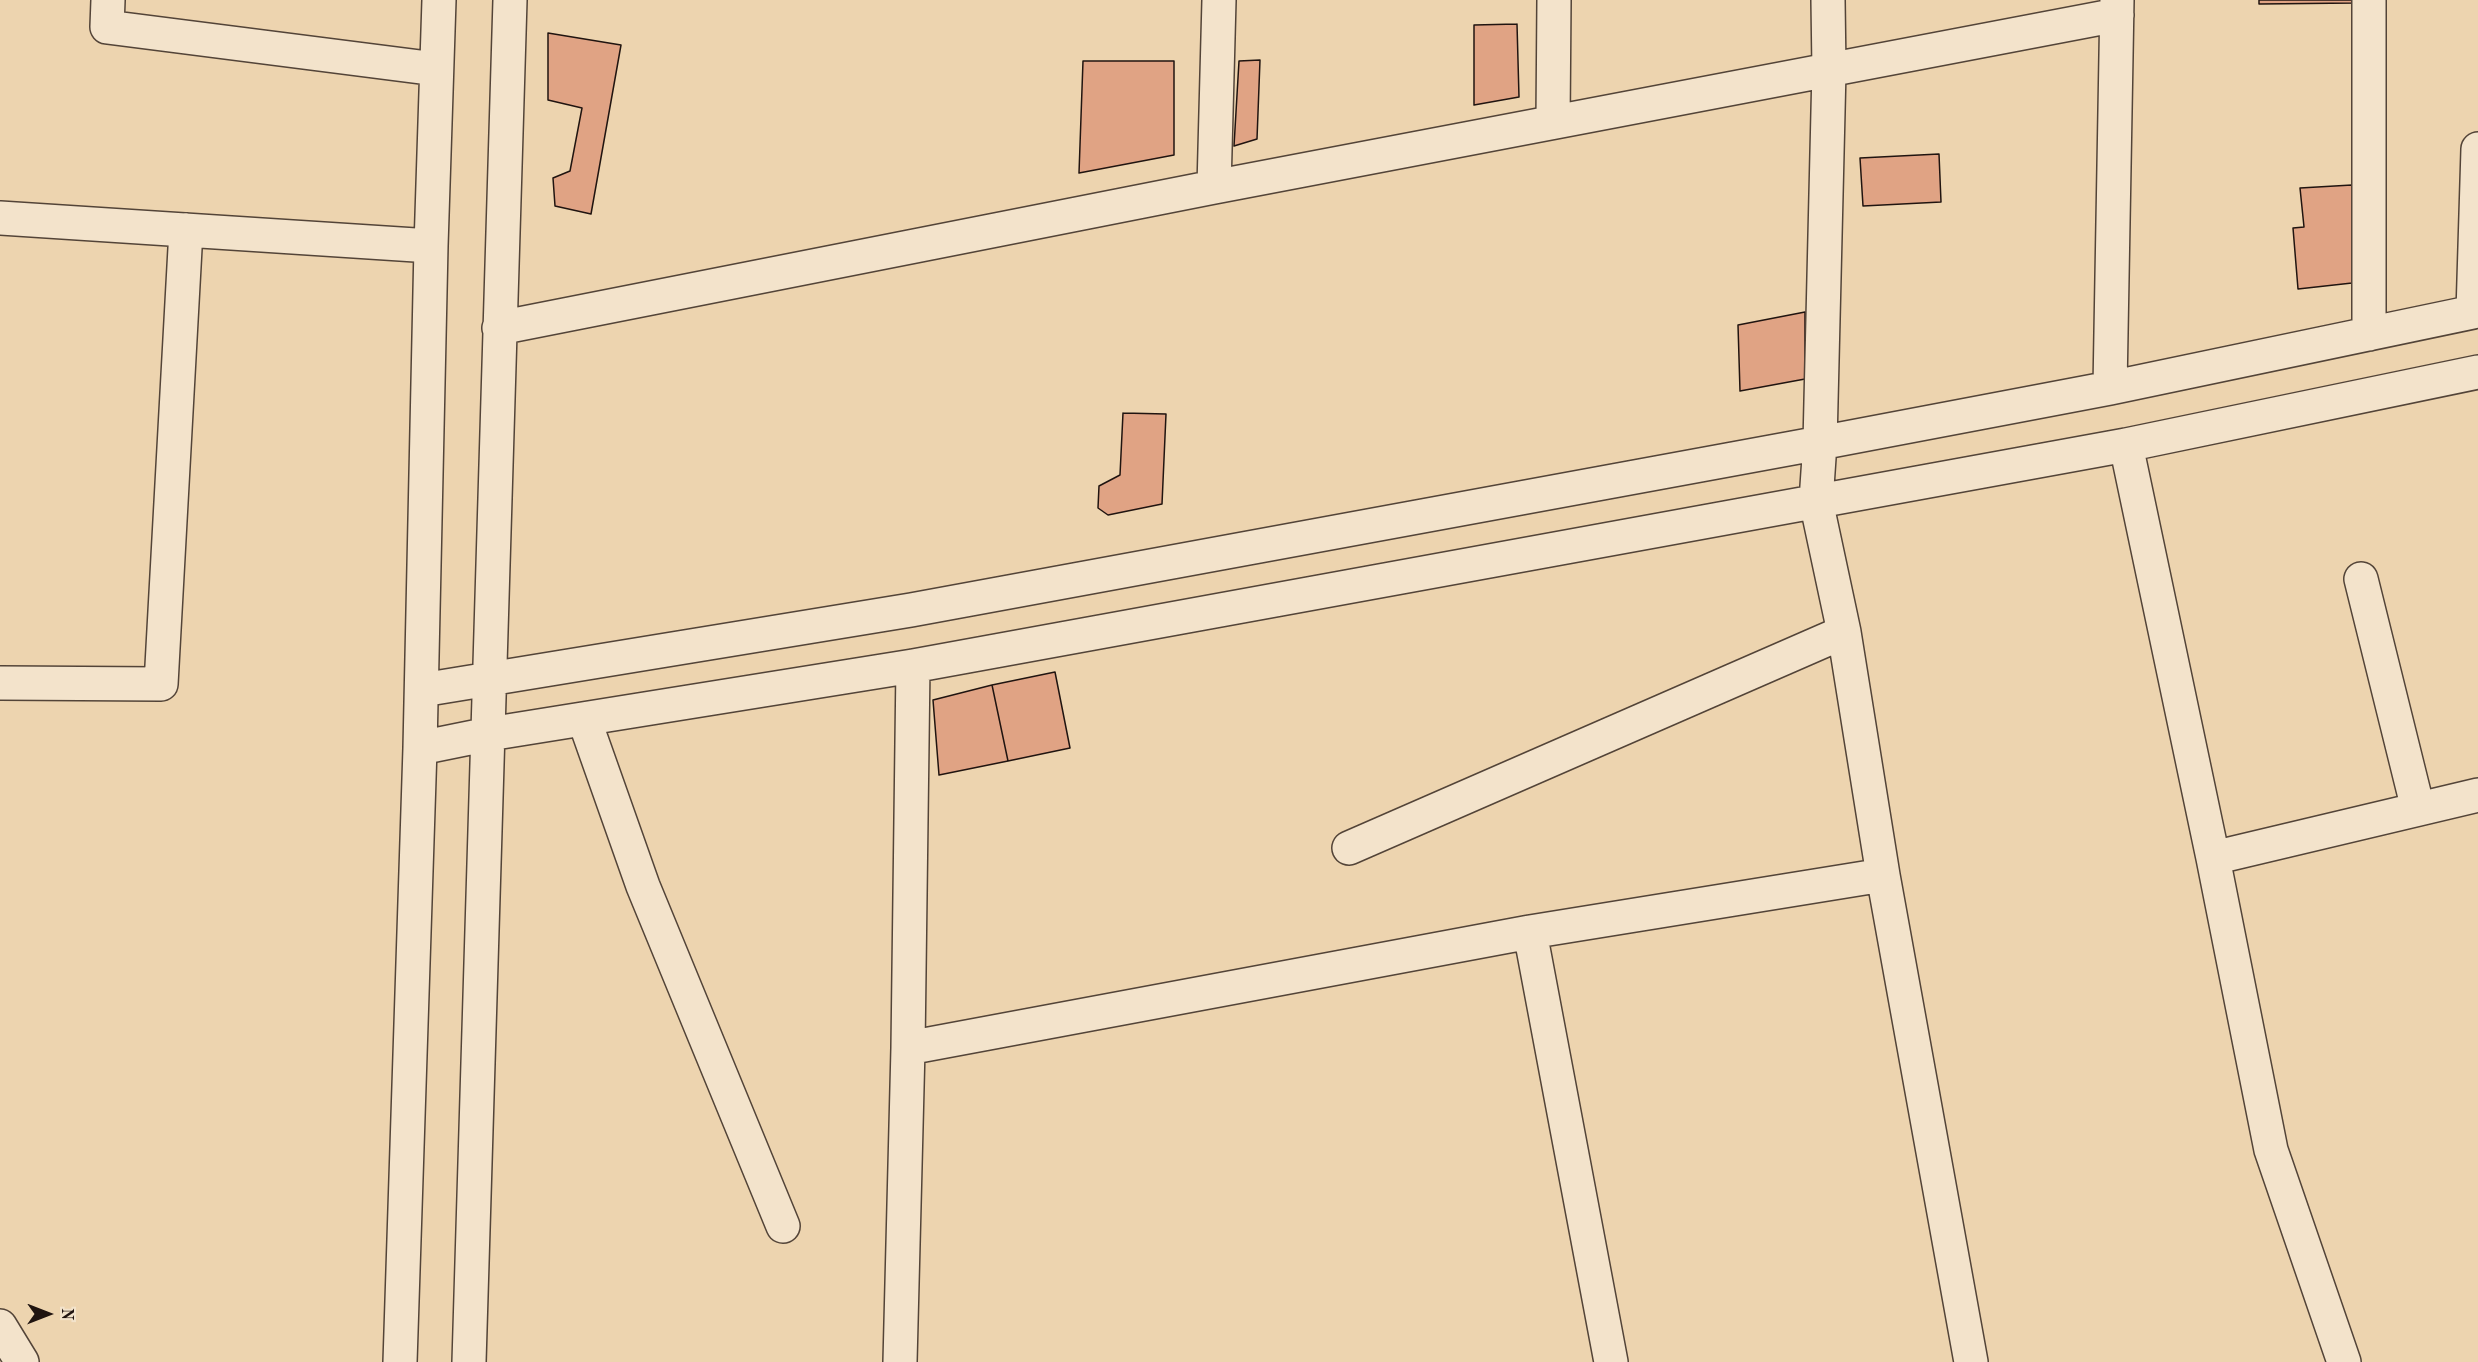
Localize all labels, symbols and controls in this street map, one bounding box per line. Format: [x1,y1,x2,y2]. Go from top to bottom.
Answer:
north arrow [18,1284,78,1344]
text: N [58,1308,74,1320]

